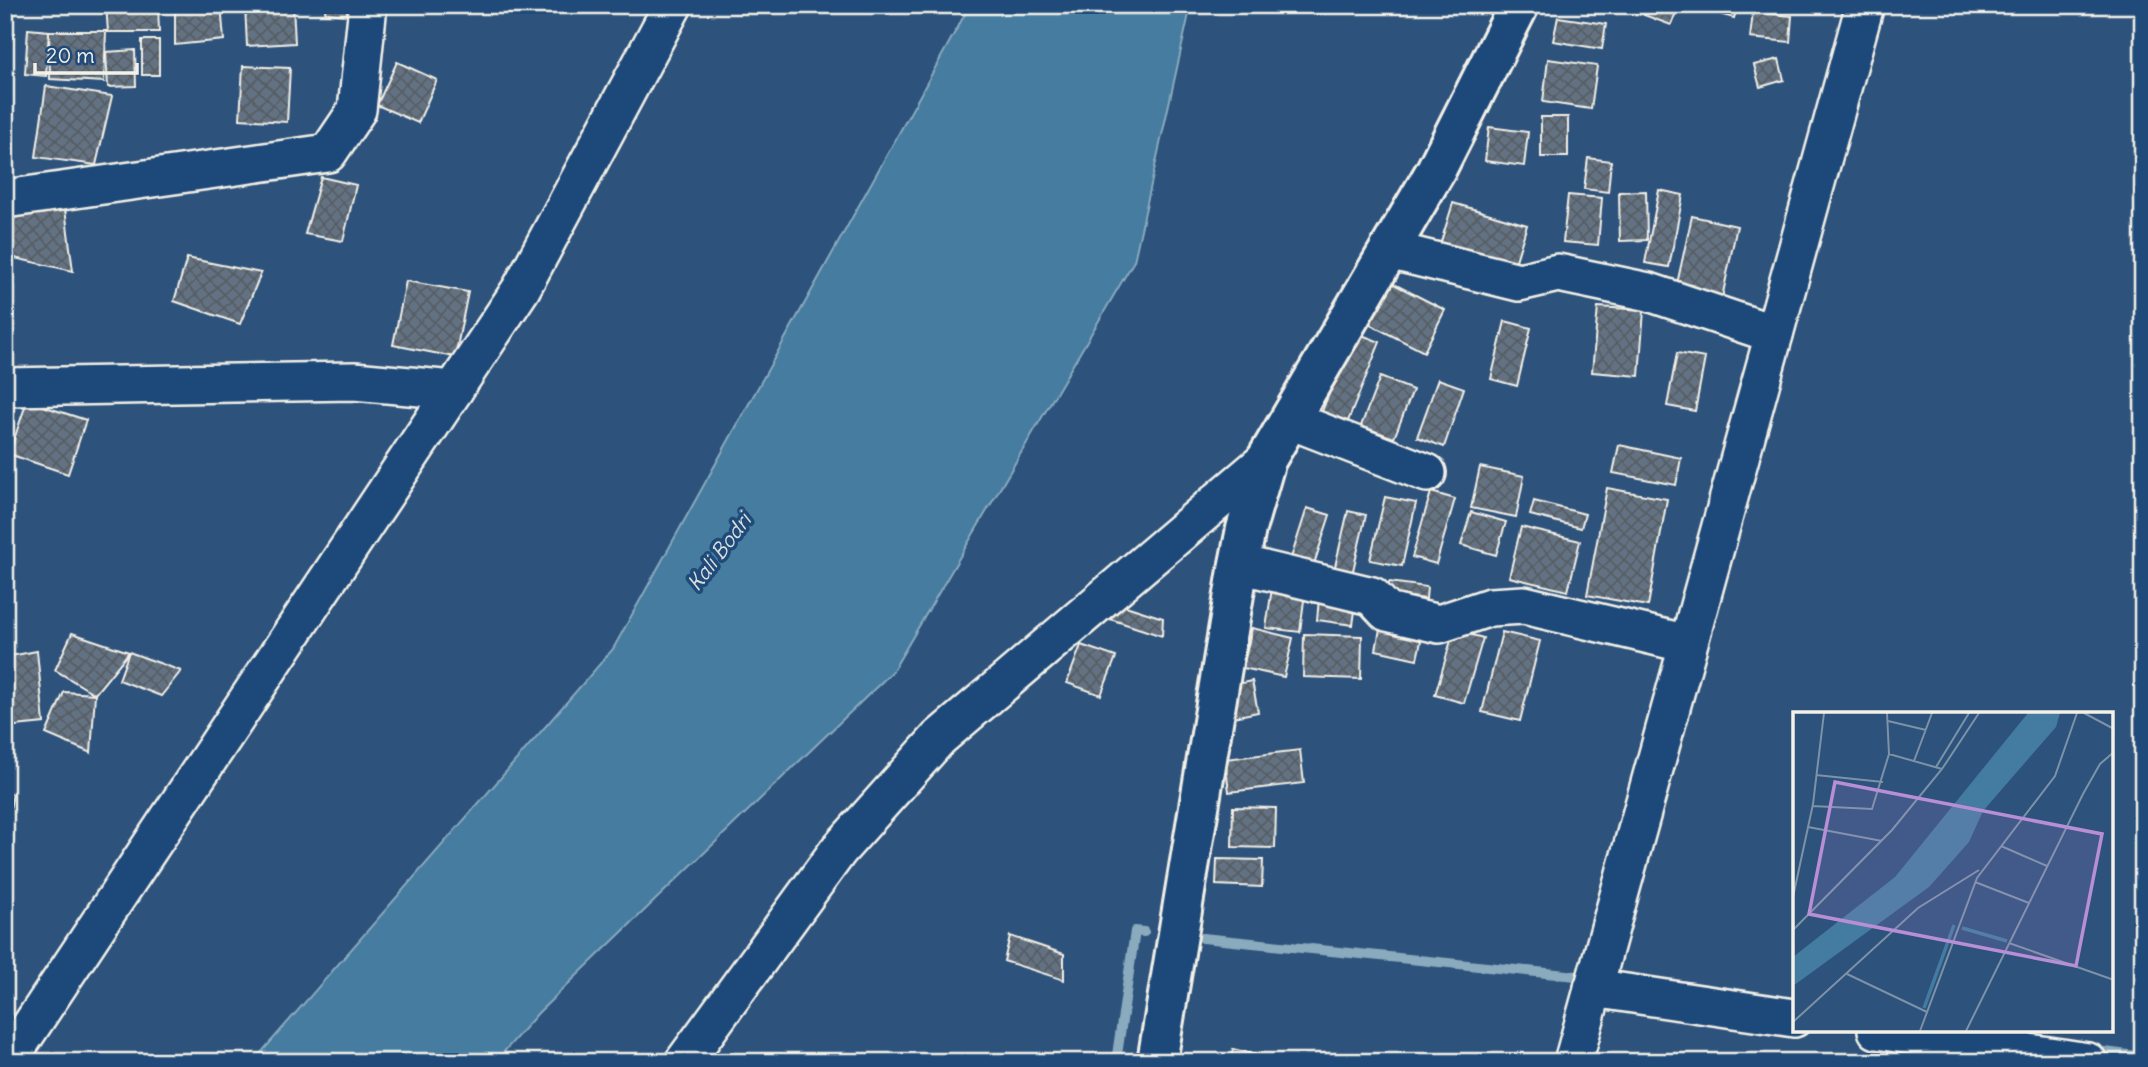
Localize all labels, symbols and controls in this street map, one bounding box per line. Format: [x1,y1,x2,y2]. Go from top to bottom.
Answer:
scale bar [35,32,136,76]
text: 20 m [46,42,95,69]
water label: Kali Bodri [681,506,758,596]
inset map [1793,712,2113,1032]

